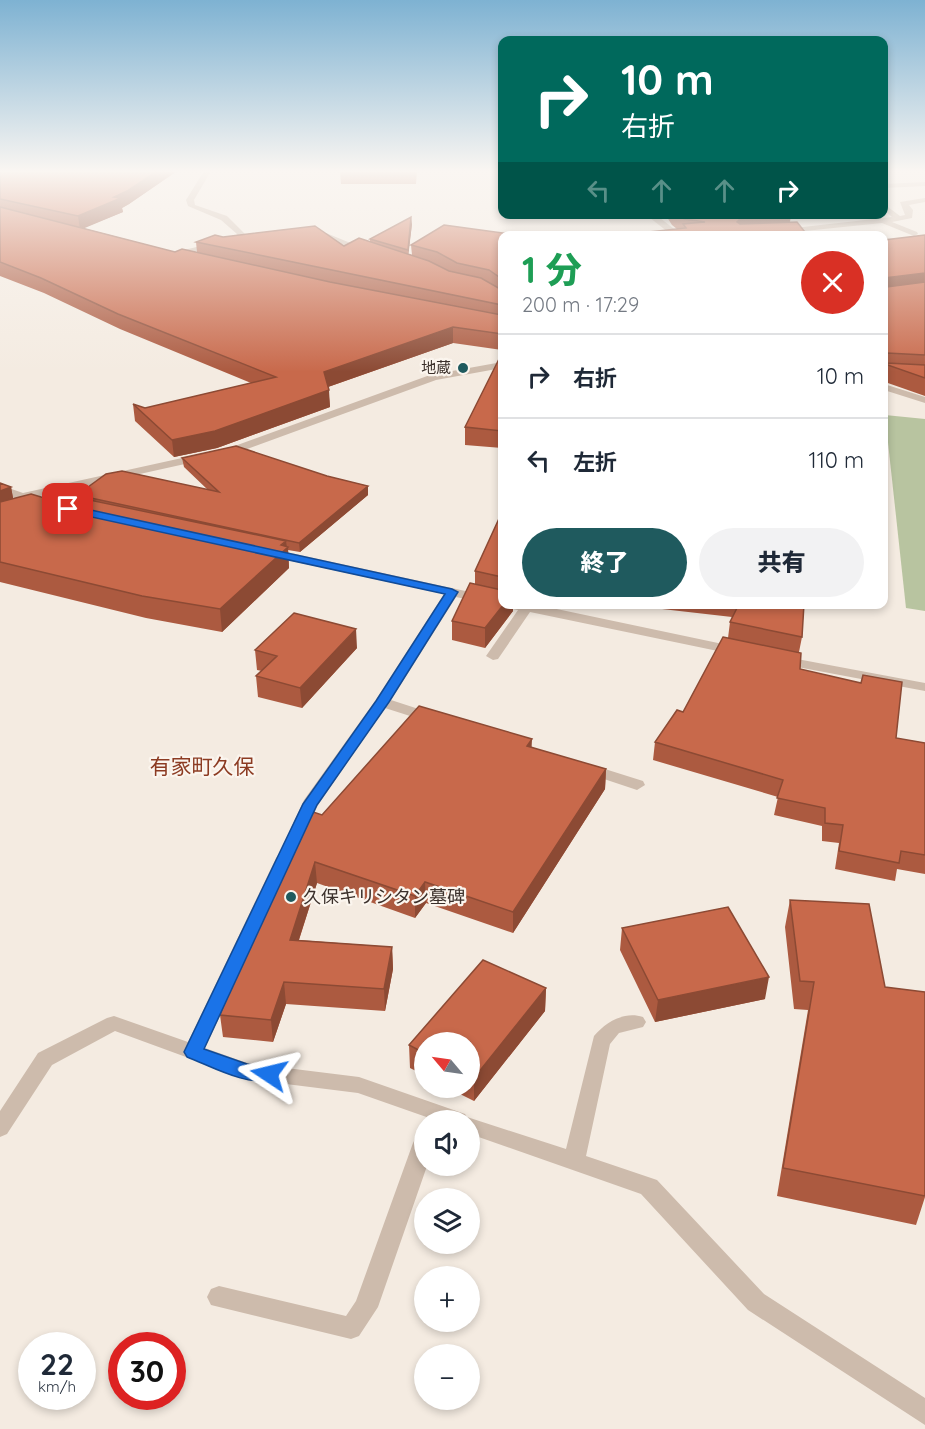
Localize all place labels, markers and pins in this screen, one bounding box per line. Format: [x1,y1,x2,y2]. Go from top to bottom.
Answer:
place label: 地蔵 [421,358,451,377]
marker: 地蔵 [456,361,470,375]
pin [42,483,93,534]
place label: 久保キリシタン墓碑 [303,885,465,908]
marker: 久保キリシタン墓碑 [284,890,298,904]

